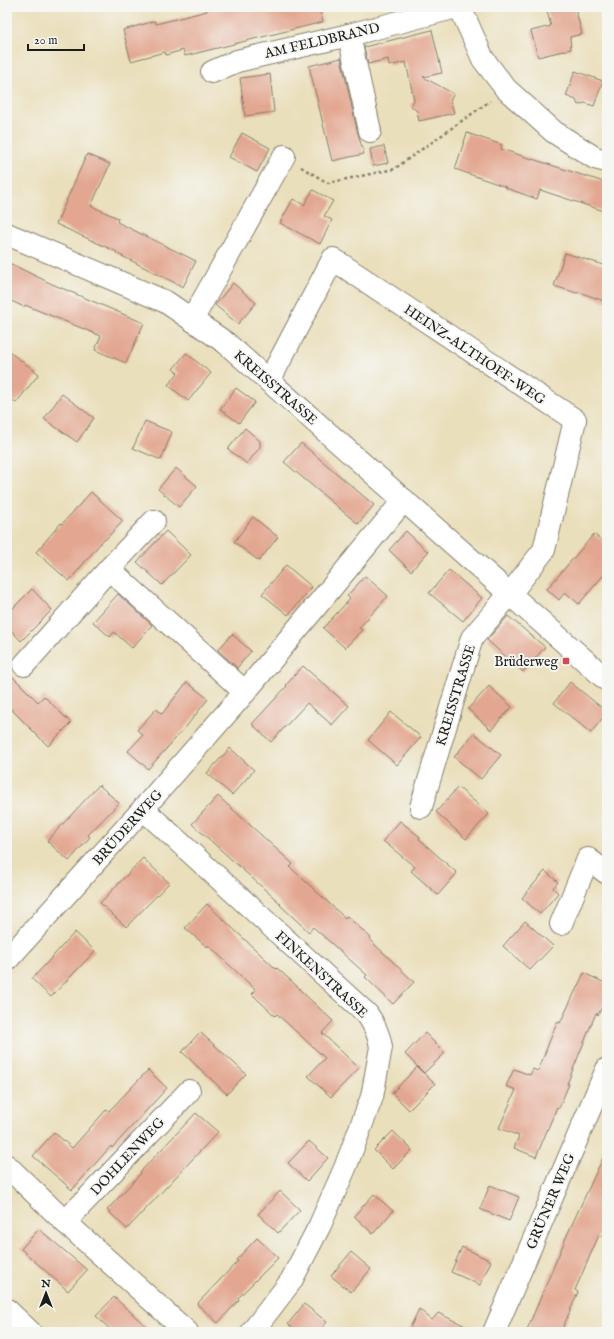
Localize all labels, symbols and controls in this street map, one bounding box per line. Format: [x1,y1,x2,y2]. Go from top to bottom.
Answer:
street label: AM FELDBRAND [262,19,382,63]
scale bar [28,26,84,52]
text: 20 m [34,33,57,48]
street label: HEINZ-ALTHOFF-WEG [400,301,549,409]
street label: KREISSTRASSE [230,346,321,429]
street label: KREISSTRASSE [432,642,480,748]
place label: Brüderweg [494,653,558,671]
marker: Brüderweg [561,656,571,666]
street label: BRÜDERWEG [88,785,167,869]
street label: FINKENSTRASSE [271,927,372,1023]
street label: DOHLENWEG [87,1113,169,1200]
street label: GRÜNER WEG [522,1149,580,1252]
north arrow [26,1273,66,1313]
text: N [40,1277,51,1291]

